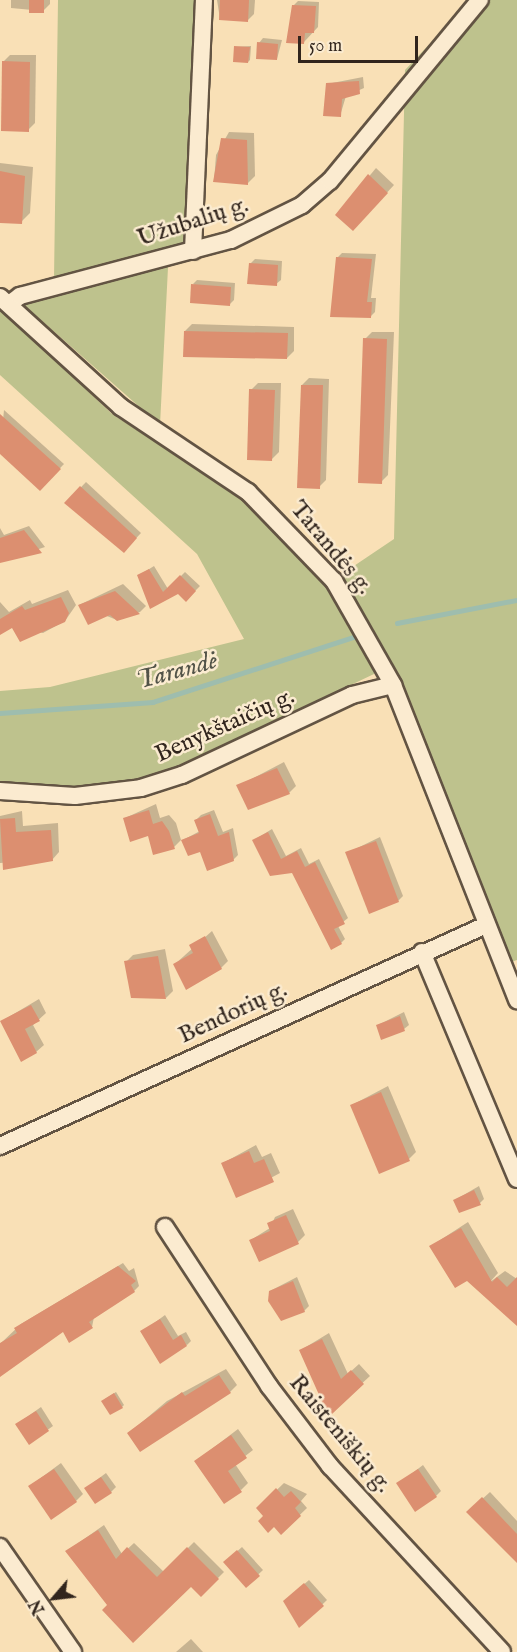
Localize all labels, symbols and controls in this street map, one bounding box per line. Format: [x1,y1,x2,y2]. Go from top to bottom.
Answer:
scale bar [301,24,421,62]
text: 50 m [309,35,342,58]
street label: Užubalių g. [134,191,252,253]
street label: Tarandės g. [283,495,379,601]
water label: Tarandė [133,645,221,697]
street label: Benykštaičių g. [151,682,299,770]
street label: Bendorių g. [174,975,292,1051]
street label: Raisteniškių g. [282,1369,398,1499]
north arrow [24,1568,84,1628]
text: N [26,1596,50,1617]

